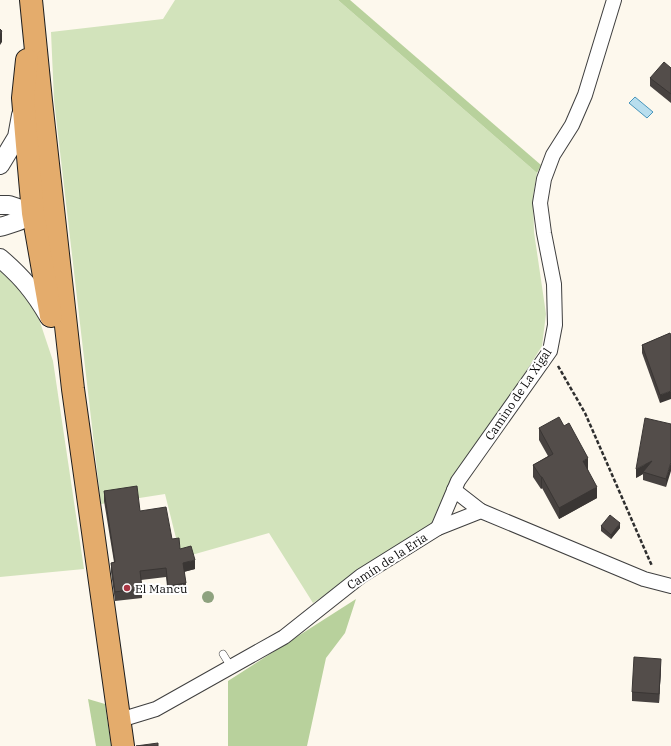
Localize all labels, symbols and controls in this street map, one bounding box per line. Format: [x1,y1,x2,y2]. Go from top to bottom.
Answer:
street label: Camino de La Xigal [482,345,555,443]
street label: Camín de la Eria [344,529,430,593]
place label: El Mancu [135,581,188,596]
marker: El Mancu [122,583,132,593]

